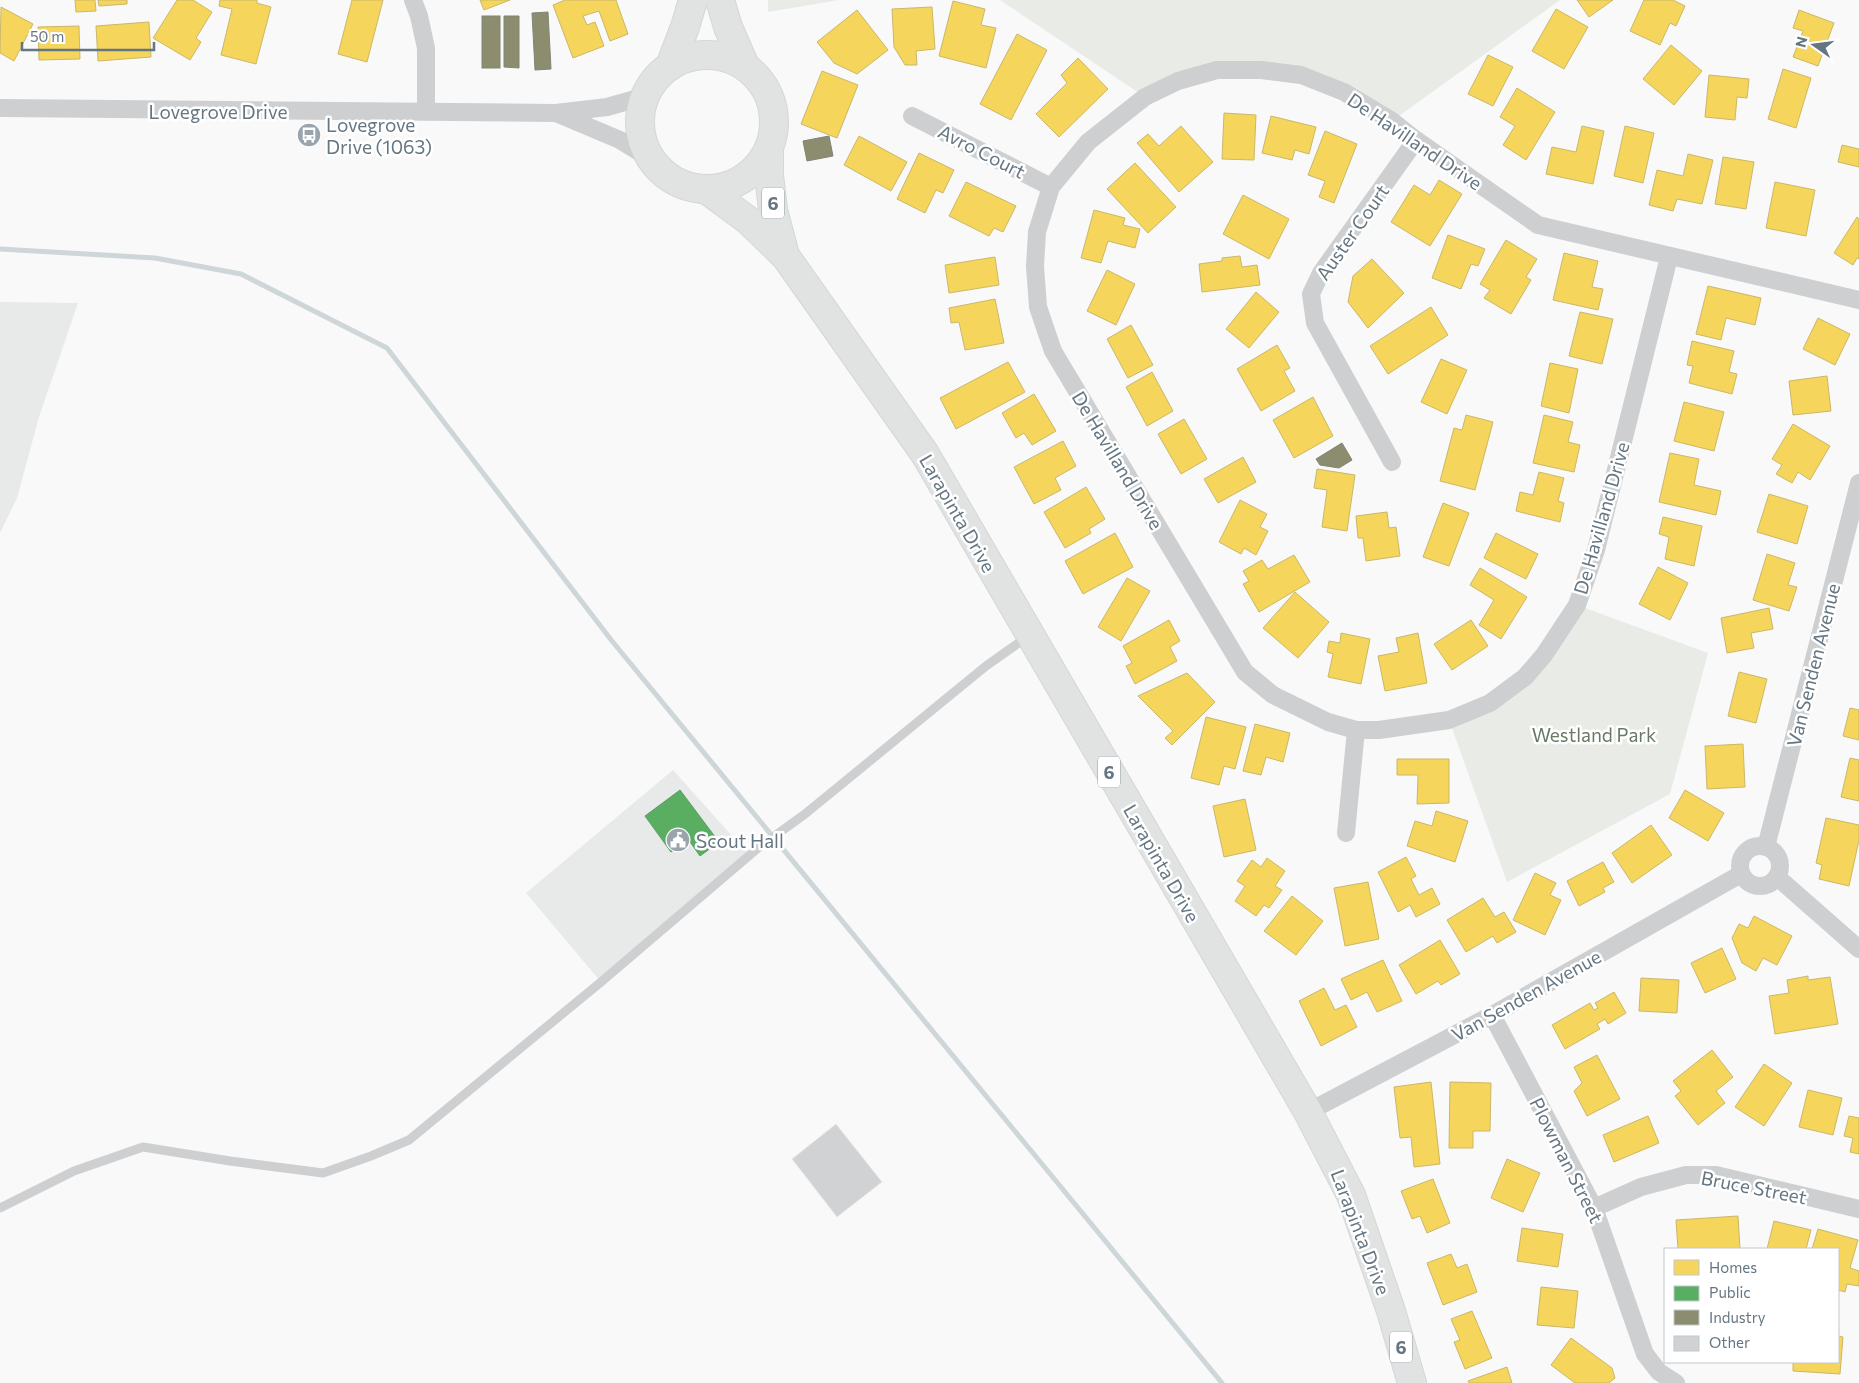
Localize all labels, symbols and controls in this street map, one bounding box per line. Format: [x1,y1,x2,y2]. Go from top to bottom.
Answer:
scale bar [22,20,155,52]
north arrow [1789,20,1839,70]
text: 50 m [30,27,64,45]
text: N [1791,35,1810,49]
street label: De Havilland Drive [1343,88,1487,194]
street label: Lovegrove Drive [149,100,287,123]
place label: Lovegrove Drive (1063) [326,113,432,158]
street label: Avro Court [935,119,1030,183]
bus stop icon: Lovegrove Drive (1063) [296,122,322,148]
street label: Auster Court [1311,180,1393,284]
road number: 6 [762,188,784,218]
street label: De Havilland Drive [1068,387,1168,533]
street label: De Havilland Drive [1568,439,1634,597]
street label: Larapinta Drive [915,450,1001,576]
street label: Van Senden Avenue [1782,581,1844,749]
park label: Westland Park [1532,723,1656,746]
road number: 6 [1098,756,1120,788]
street label: Larapinta Drive [1119,800,1205,926]
public building icon: Scout Hall [665,827,691,853]
place label: Scout Hall [696,829,784,852]
street label: Van Senden Avenue [1447,944,1605,1046]
street label: Plowman Street [1525,1093,1609,1227]
street label: Bruce Street [1699,1165,1809,1209]
street label: Larapinta Drive [1327,1166,1395,1298]
legend [1664,1248,1839,1363]
text: Homes [1709,1258,1757,1276]
text: Public [1709,1283,1751,1301]
text: Industry [1709,1308,1766,1326]
road number: 6 [1390,1331,1412,1362]
text: Other [1709,1333,1750,1351]

